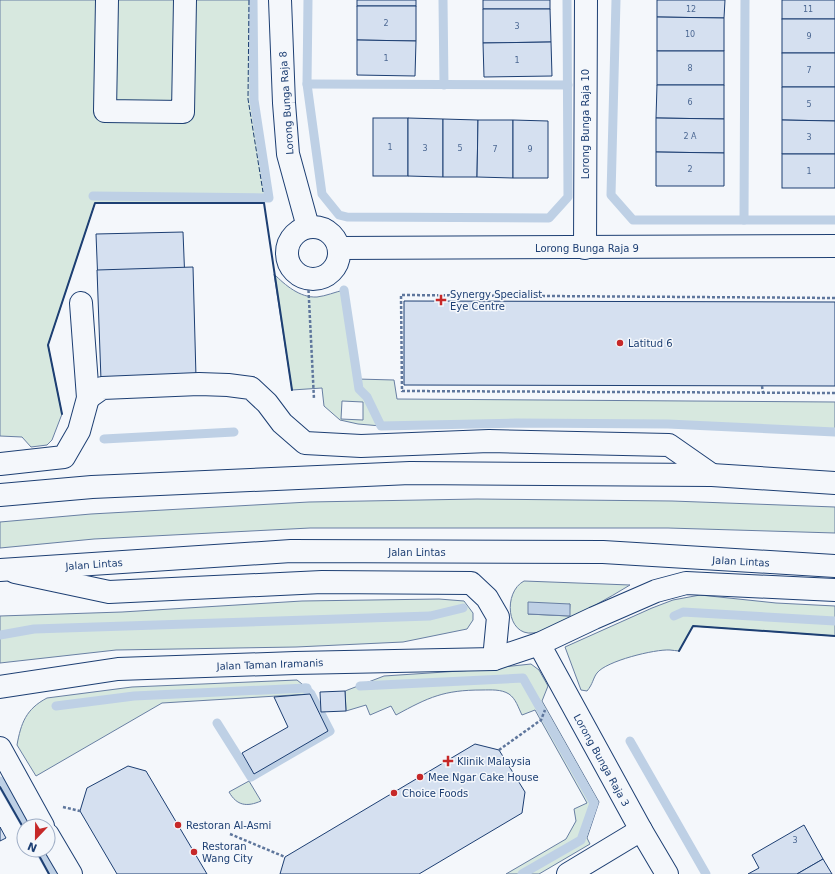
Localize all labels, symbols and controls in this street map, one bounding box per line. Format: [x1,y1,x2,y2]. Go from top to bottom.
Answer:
house number: 12 [686,5,696,14]
house number: 11 [803,5,813,14]
house number: 2 [383,19,389,28]
house number: 3 [514,22,520,31]
house number: 10 [685,30,695,39]
house number: 9 [806,32,812,41]
street label: Lorong Bunga Raja 8 [277,51,296,155]
house number: 1 [383,54,389,63]
house number: 1 [514,56,520,65]
house number: 8 [687,64,693,73]
house number: 7 [806,66,812,75]
street label: Lorong Bunga Raja 10 [580,69,591,179]
house number: 6 [687,98,693,107]
house number: 5 [806,100,812,109]
house number: 2 A [683,132,697,141]
house number: 3 [806,133,812,142]
house number: 1 [387,143,393,152]
house number: 3 [422,144,428,153]
house number: 5 [457,144,463,153]
house number: 7 [492,145,498,154]
house number: 9 [527,145,533,154]
house number: 2 [687,165,693,174]
house number: 1 [806,167,812,176]
street label: Lorong Bunga Raja 9 [535,243,639,254]
place label: Synergy Specialist Eye Centre [450,289,542,312]
marker: Synergy Specialist Eye Centre [435,294,447,306]
marker: Latitud 6 [615,338,625,348]
place label: Latitud 6 [628,338,673,349]
street label: Jalan Lintas [387,547,446,558]
street label: Jalan Lintas [711,554,770,568]
street label: Jalan Lintas [64,557,123,572]
street label: Jalan Taman Iramanis [215,657,324,672]
street label: Lorong Bunga Raja 3 [572,712,632,808]
marker: Klinik Malaysia [442,755,454,767]
place label: Klinik Malaysia [457,756,531,767]
marker: Mee Ngar Cake House [415,772,425,782]
place label: Mee Ngar Cake House [428,772,539,783]
marker: Choice Foods [389,788,399,798]
place label: Choice Foods [402,788,468,799]
north arrow [16,818,56,858]
marker: Restoran Al-Asmi [173,820,183,830]
place label: Restoran Al-Asmi [186,820,271,831]
house number: 3 [792,836,798,845]
text: N [26,839,39,855]
place label: Restoran Wang City [202,841,253,864]
marker: Restoran Wang City [189,847,199,857]

